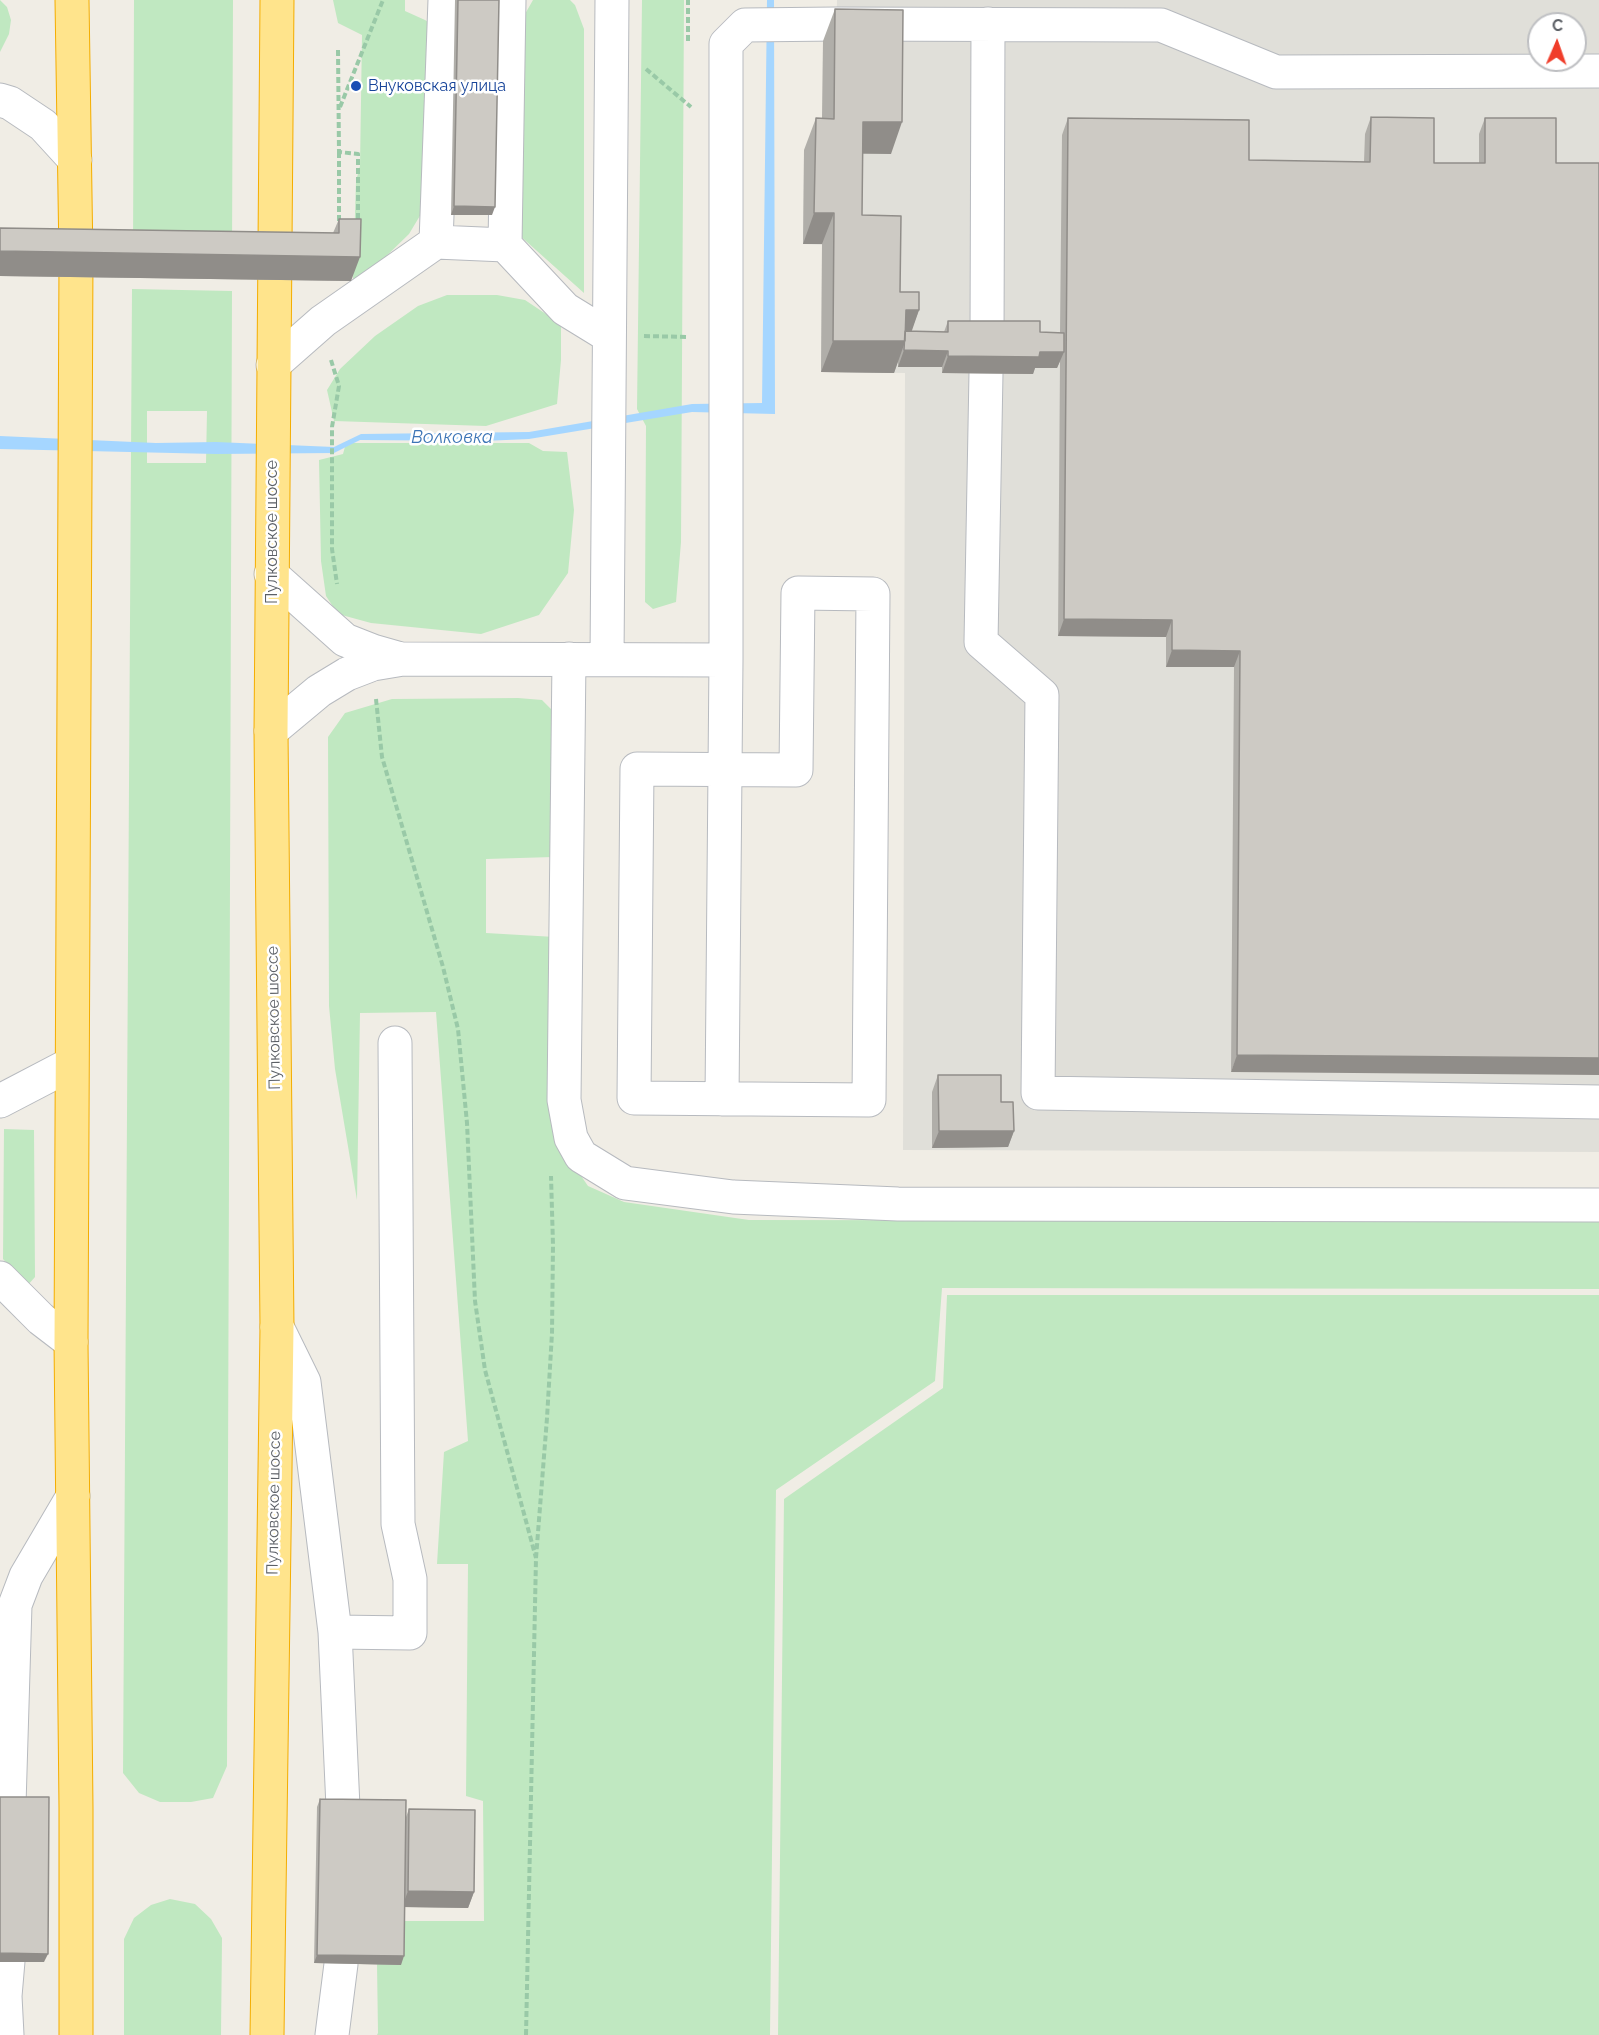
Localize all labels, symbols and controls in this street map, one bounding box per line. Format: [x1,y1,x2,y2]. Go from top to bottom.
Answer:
north arrow [1527,12,1587,72]
text: С [1552,16,1563,35]
place label: Внуковская улица [368,76,506,96]
marker: Внуковская улица [349,79,363,93]
water label: Волковка [411,427,493,449]
street label: Пулковское шоссе [262,460,282,604]
street label: Пулковское шоссе [263,946,285,1090]
street label: Пулковское шоссе [263,1431,285,1575]

